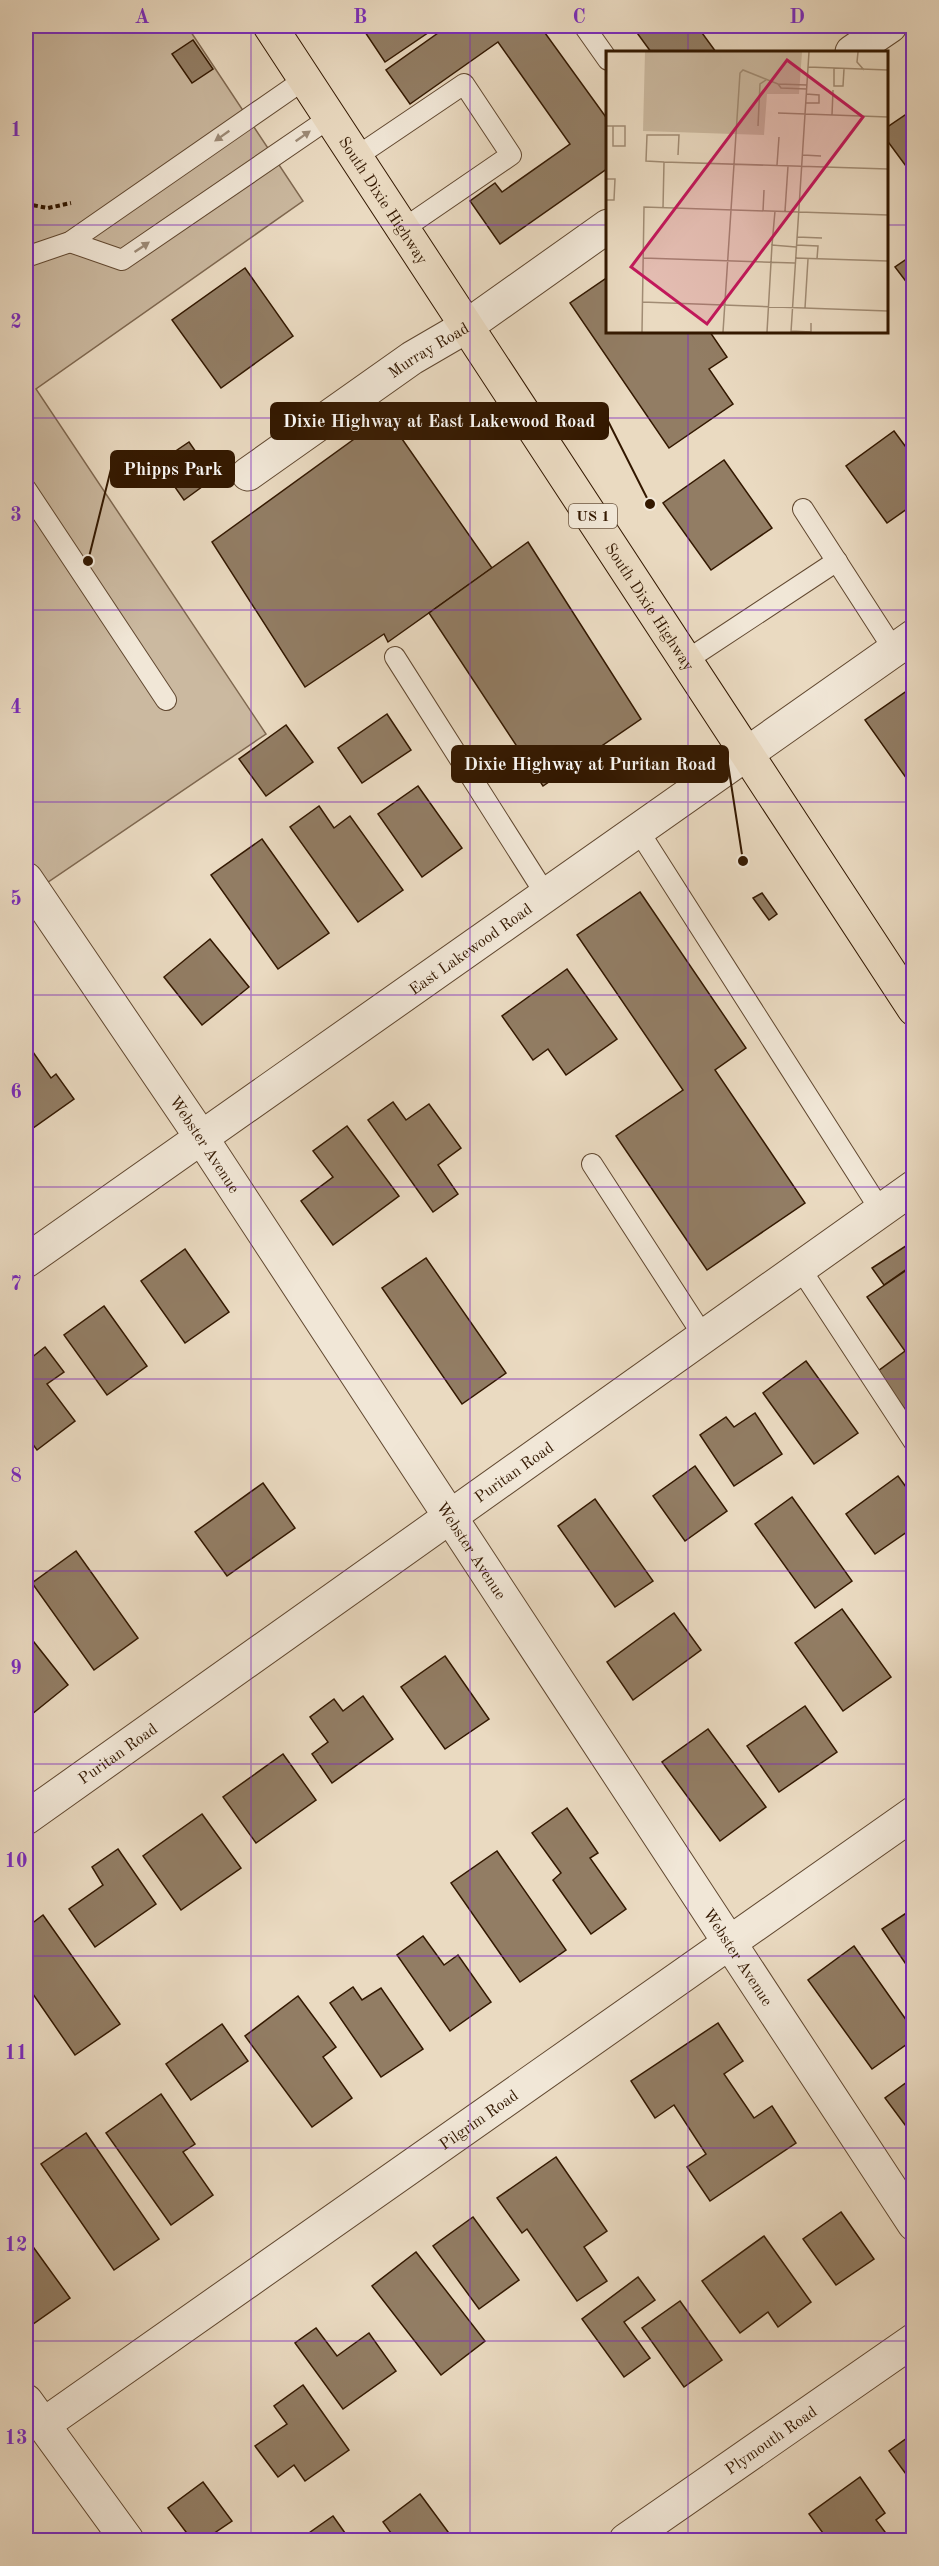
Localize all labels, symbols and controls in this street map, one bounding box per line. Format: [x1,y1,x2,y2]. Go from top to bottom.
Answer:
text: A [134,8,150,28]
text: B [353,8,367,28]
text: C [572,8,586,28]
text: D [789,8,805,28]
inset map [606,51,888,333]
text: 1 [10,121,22,141]
one-way arrow [215,130,231,142]
one-way arrow [295,131,311,142]
street label: South Dixie Highway [335,134,430,268]
one-way arrow [134,241,150,253]
text: 2 [10,313,22,333]
street label: Murray Road [386,321,472,382]
callout: Dixie Highway at East Lakewood Road [271,403,608,439]
text: Dixie Highway at East Lakewood Road [283,413,596,431]
callout: Phipps Park [111,451,234,487]
text: Phipps Park [123,461,223,479]
road number: US 1 [569,504,617,528]
text: 3 [10,506,22,526]
street label: South Dixie Highway [601,541,696,675]
text: 4 [10,698,22,718]
callout: Dixie Highway at Puritan Road [452,746,728,782]
text: Dixie Highway at Puritan Road [464,756,717,774]
text: 5 [10,889,22,910]
street label: East Lakewood Road [407,901,536,999]
text: 6 [10,1083,22,1103]
street label: Webster Avenue [166,1094,242,1197]
text: 7 [10,1275,22,1295]
street label: Puritan Road [472,1440,557,1507]
text: 8 [10,1467,22,1487]
street label: Webster Avenue [433,1500,508,1603]
text: 9 [10,1659,22,1679]
street label: Puritan Road [76,1721,161,1788]
text: 10 [4,1852,28,1872]
street label: Webster Avenue [699,1906,775,2009]
text: 11 [4,2044,28,2064]
street label: Pilgrim Road [437,2088,522,2154]
text: 12 [4,2236,28,2256]
street label: Plymouth Road [723,2404,820,2478]
text: 13 [4,2429,28,2449]

